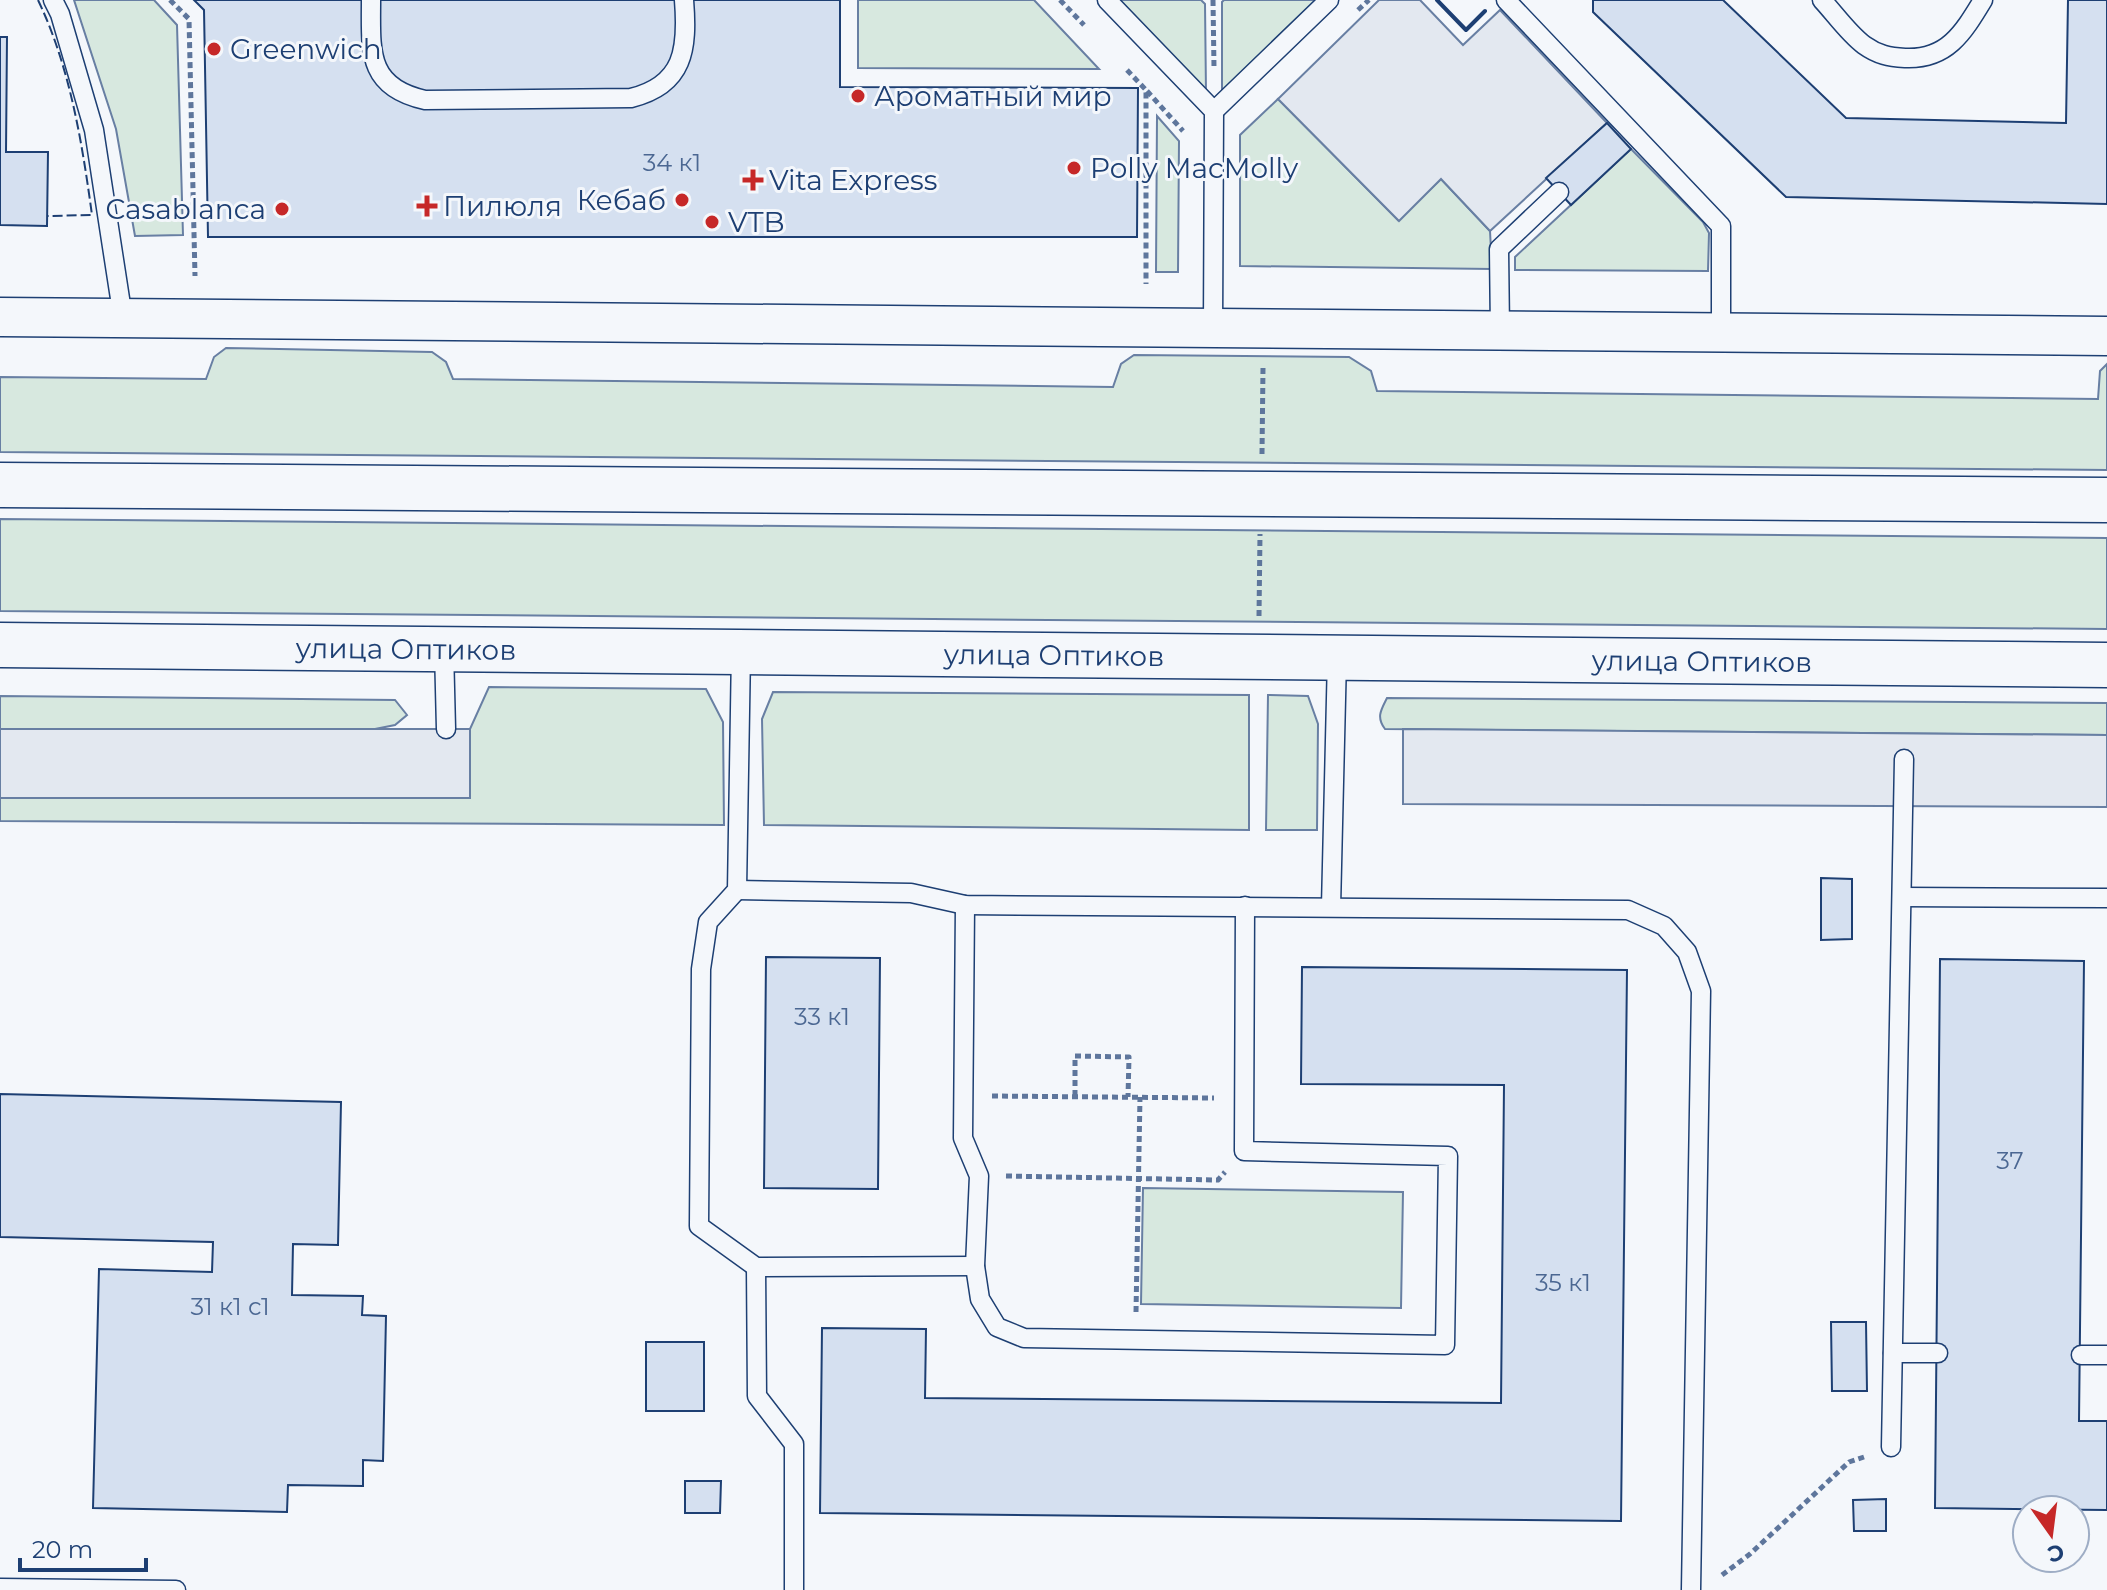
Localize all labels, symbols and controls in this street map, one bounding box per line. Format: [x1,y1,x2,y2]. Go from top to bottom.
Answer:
place label: Greenwich [230,32,382,66]
marker: Greenwich [205,40,223,58]
place label: Ароматный мир [874,79,1112,113]
marker: Ароматный мир [849,87,867,105]
house number: 34 к1 [643,148,701,177]
place label: Polly MacMolly [1090,151,1299,185]
marker: Polly MacMolly [1065,159,1083,177]
place label: Vita Express [769,163,937,197]
marker: Vita Express [744,171,762,189]
place label: Кебаб [577,183,666,217]
place label: Пилюля [443,189,562,223]
marker: Кебаб [673,191,691,209]
place label: Casablanca [105,192,266,226]
marker: Пилюля [418,197,436,215]
marker: Casablanca [273,200,291,218]
place label: VTB [728,205,785,239]
marker: VTB [703,213,721,231]
street label: улица Оптиков [295,631,516,667]
street label: улица Оптиков [942,637,1164,673]
street label: улица Оптиков [1590,643,1812,679]
house number: 33 к1 [794,1002,850,1031]
house number: 37 [1996,1146,2024,1175]
house number: 35 к1 [1535,1268,1591,1297]
house number: 31 к1 с1 [190,1292,270,1321]
north arrow [2011,1494,2091,1574]
scale bar [20,1522,146,1572]
text: 20 m [32,1535,93,1564]
text: С [2045,1538,2067,1568]

